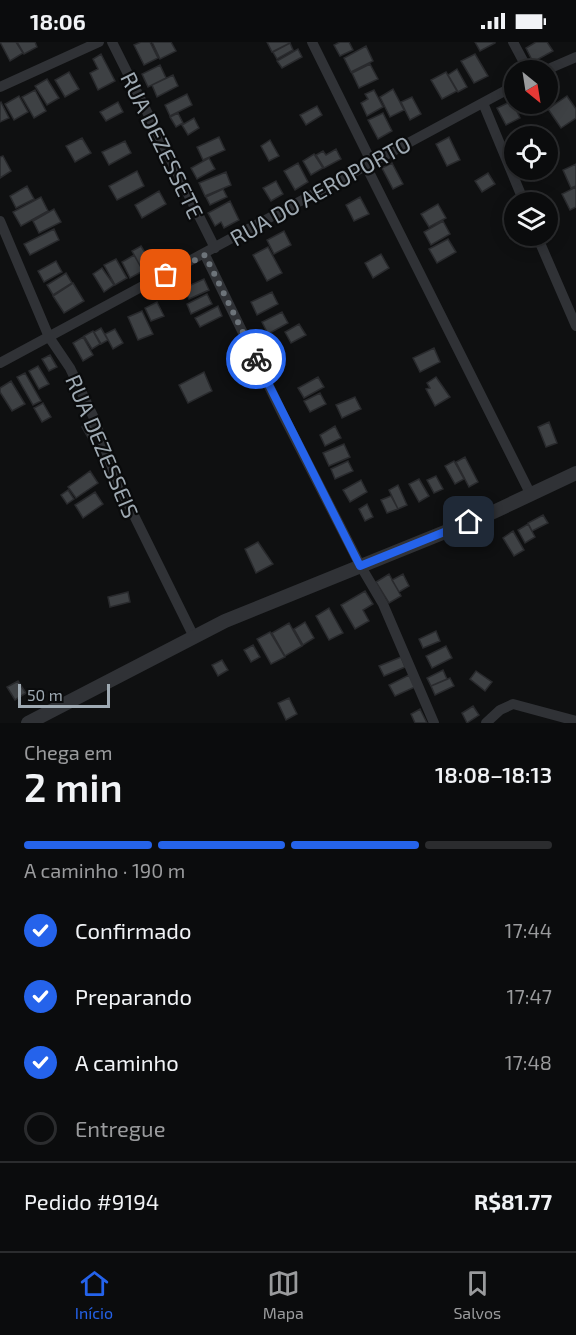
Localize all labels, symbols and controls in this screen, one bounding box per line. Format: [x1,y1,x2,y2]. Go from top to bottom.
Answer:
text: 18:06 [30,8,86,34]
north arrow [504,60,558,114]
map controls [504,60,558,246]
street label: RUA DEZESSETE [116,67,210,223]
button: locate [504,126,558,180]
street label: RUA DO AEROPORTO [225,130,415,250]
button: layers [504,192,558,246]
pin [140,249,191,300]
icon: bag [149,258,182,291]
courier [226,329,286,389]
icon: bike [240,343,273,376]
street label: RUA DEZESSEIS [61,370,145,522]
pin [443,496,494,547]
icon: home [452,505,485,538]
scale bar [18,681,110,708]
text: 50 m [27,685,63,704]
text: Chega em [24,740,113,764]
text: 18:08–18:13 [435,761,552,787]
text: 2 min [24,763,123,810]
text: A caminho · 190 m [24,858,185,882]
icon: check [24,914,57,947]
text: Confirmado [75,917,191,943]
text: 17:44 [504,918,552,942]
icon: check [24,980,57,1013]
text: Preparando [75,983,192,1009]
text: 17:47 [507,984,552,1008]
icon: check [24,1046,57,1079]
text: A caminho [75,1049,179,1075]
text: 17:48 [505,1050,552,1074]
text: Entregue [75,1115,165,1141]
text: Pedido #9194 [24,1188,159,1214]
text: R$81.77 [474,1188,552,1214]
tab: Início [75,1267,113,1322]
tab: Mapa [263,1267,304,1322]
tab: Salvos [453,1267,501,1322]

